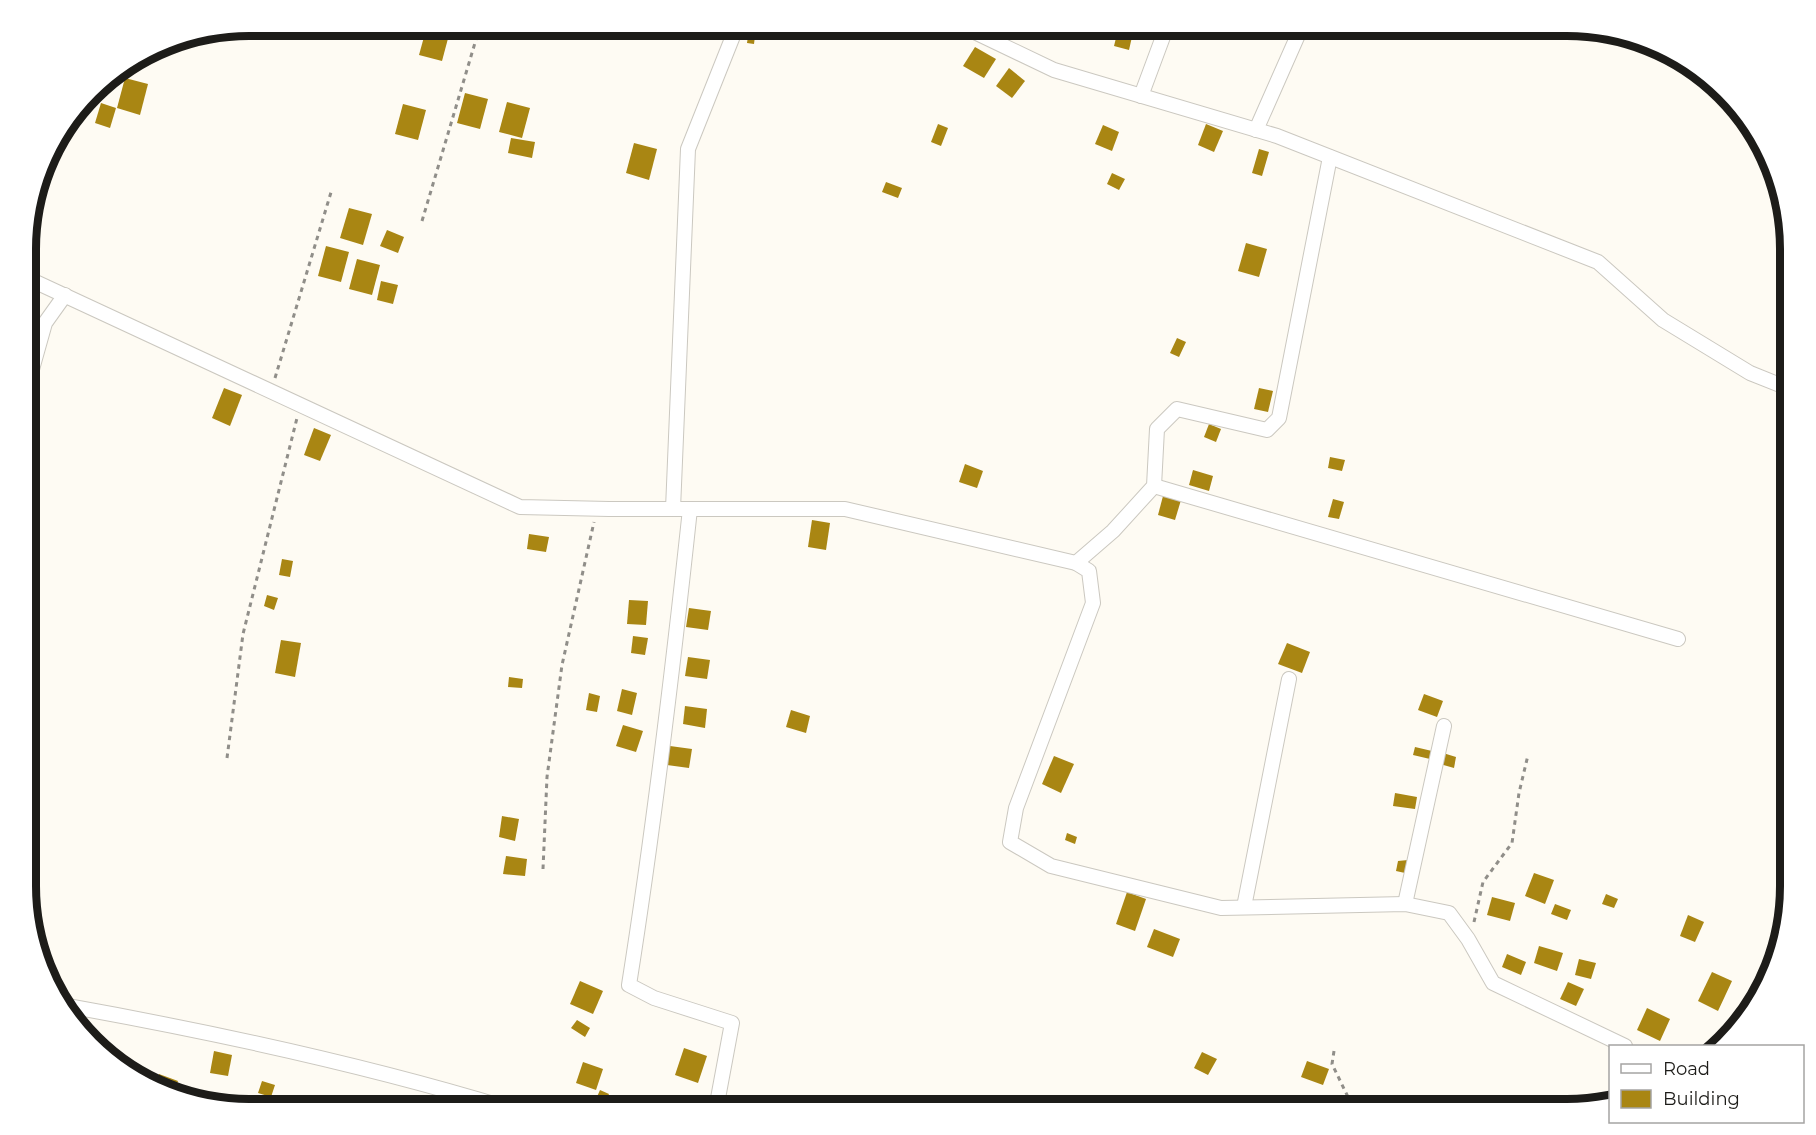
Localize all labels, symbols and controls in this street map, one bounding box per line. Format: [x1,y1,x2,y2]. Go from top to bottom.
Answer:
legend [1609,1045,1804,1123]
text: Road [1663,1058,1710,1080]
text: Building [1663,1088,1740,1110]

